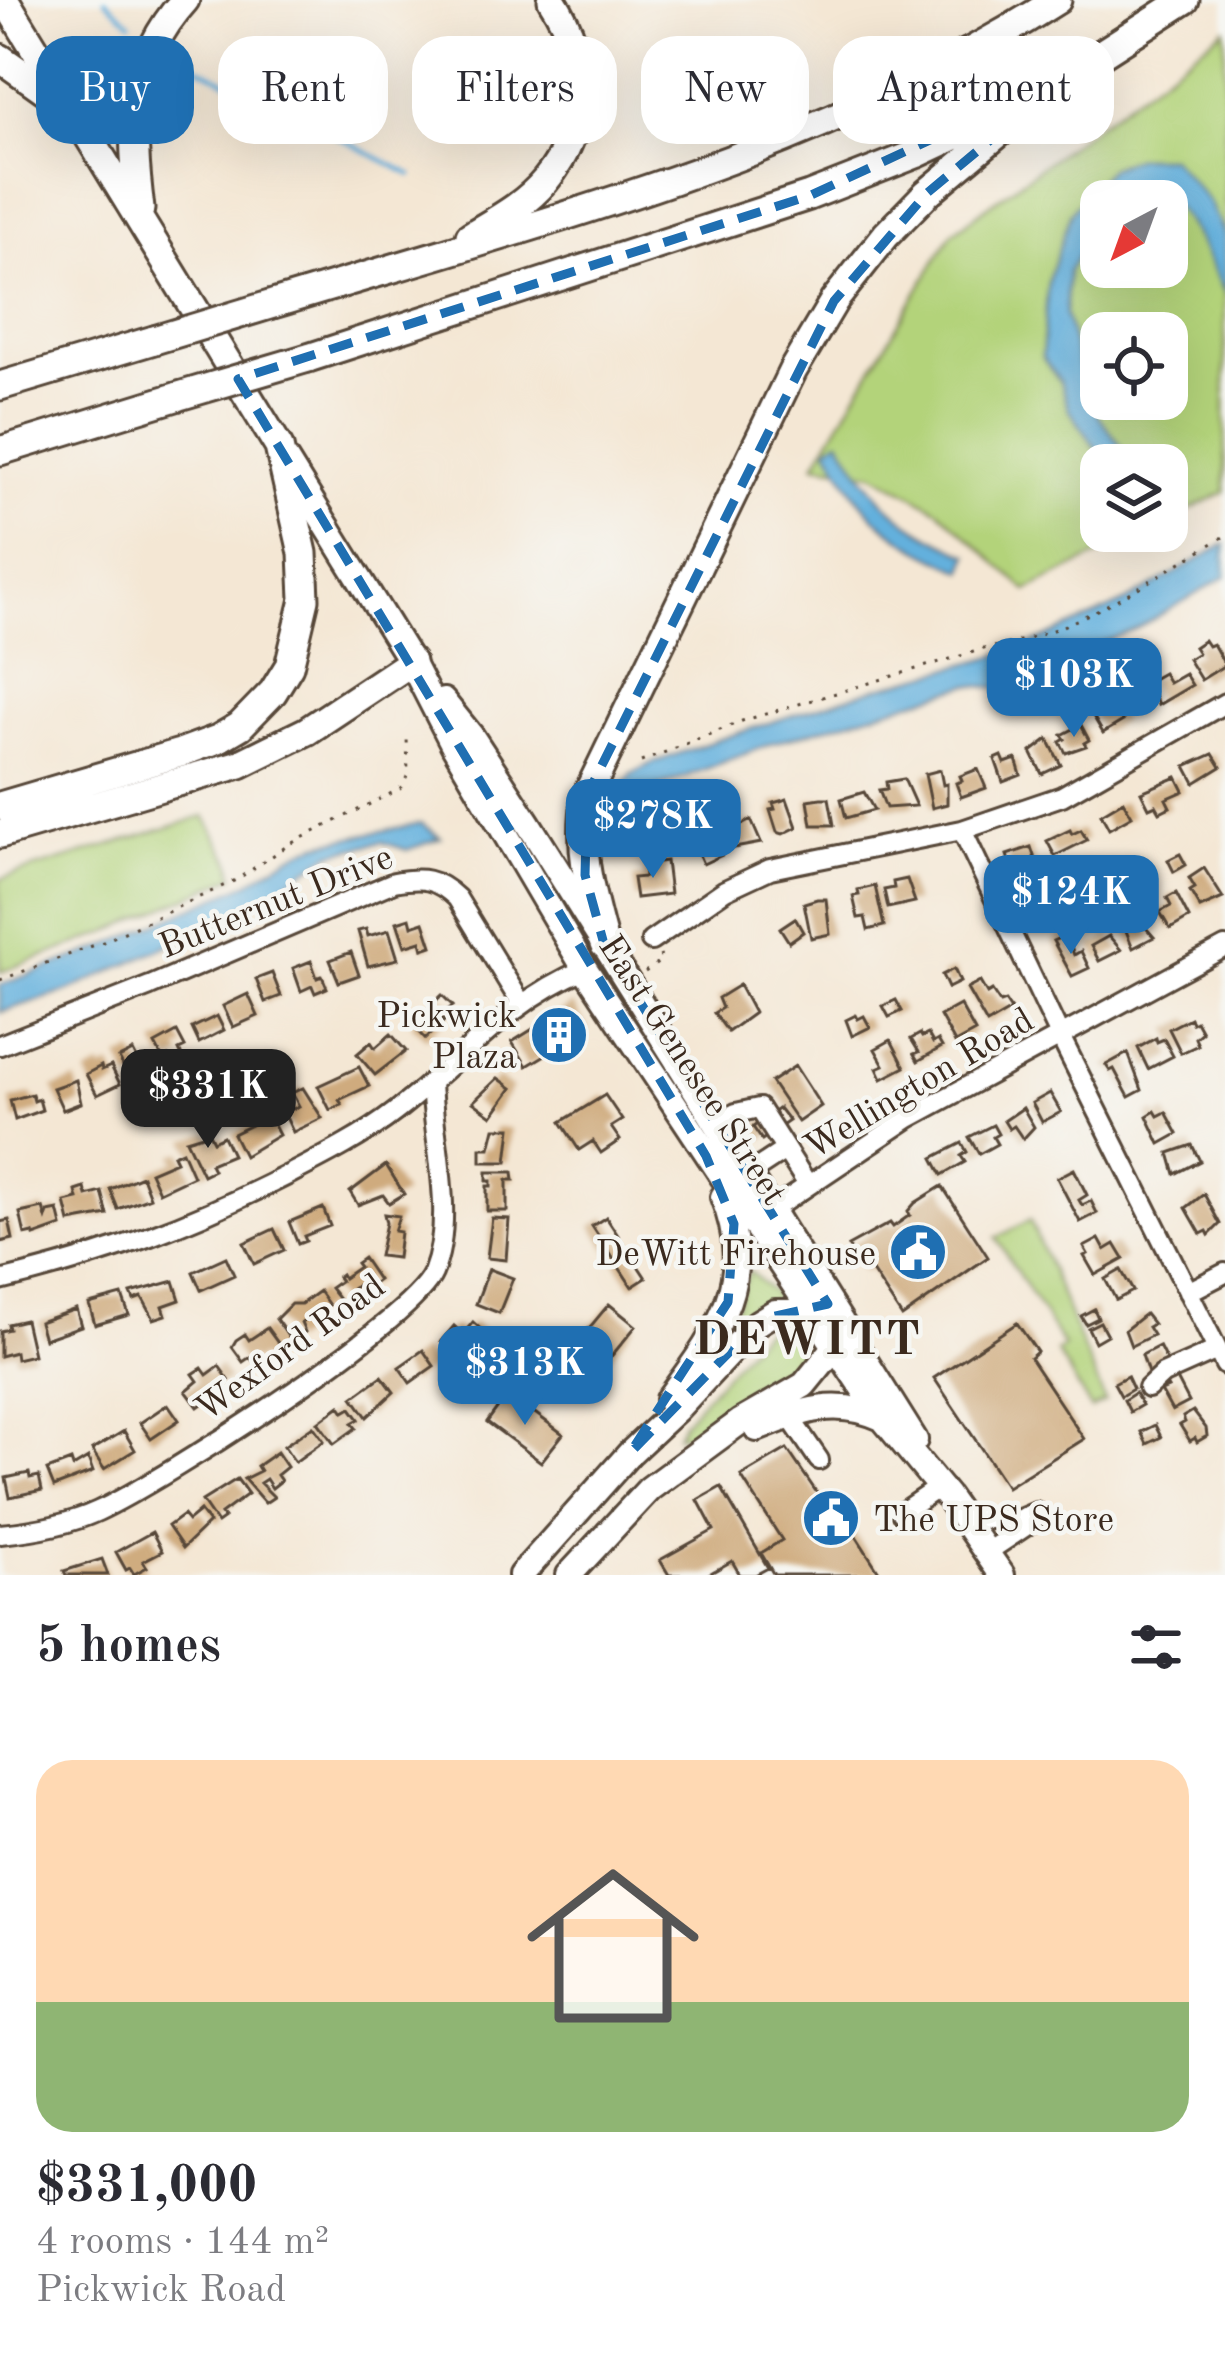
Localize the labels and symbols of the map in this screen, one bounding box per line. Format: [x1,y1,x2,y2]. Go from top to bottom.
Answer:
north arrow [1080,180,1188,288]
pin: $103K [990,638,1158,740]
pin: $278K [569,779,737,881]
street label: Butternut Drive [155,840,398,967]
pin: $124K [987,855,1155,957]
street label: East Genesee Street [590,930,791,1213]
place label: Pickwick Plaza [376,1000,517,1077]
street label: Wellington Road [799,1003,1041,1168]
building icon: Pickwick Plaza [528,1004,590,1066]
pin: $331K [124,1049,292,1151]
public building icon: DeWitt Firehouse [887,1221,949,1283]
place label: DeWitt Firehouse [595,1238,876,1274]
street label: Wexford Road [190,1269,392,1430]
district label: DEWITT [693,1317,923,1365]
pin: $313K [441,1326,609,1428]
public building icon: The UPS Store [800,1487,862,1549]
place label: The UPS Store [873,1504,1114,1540]

